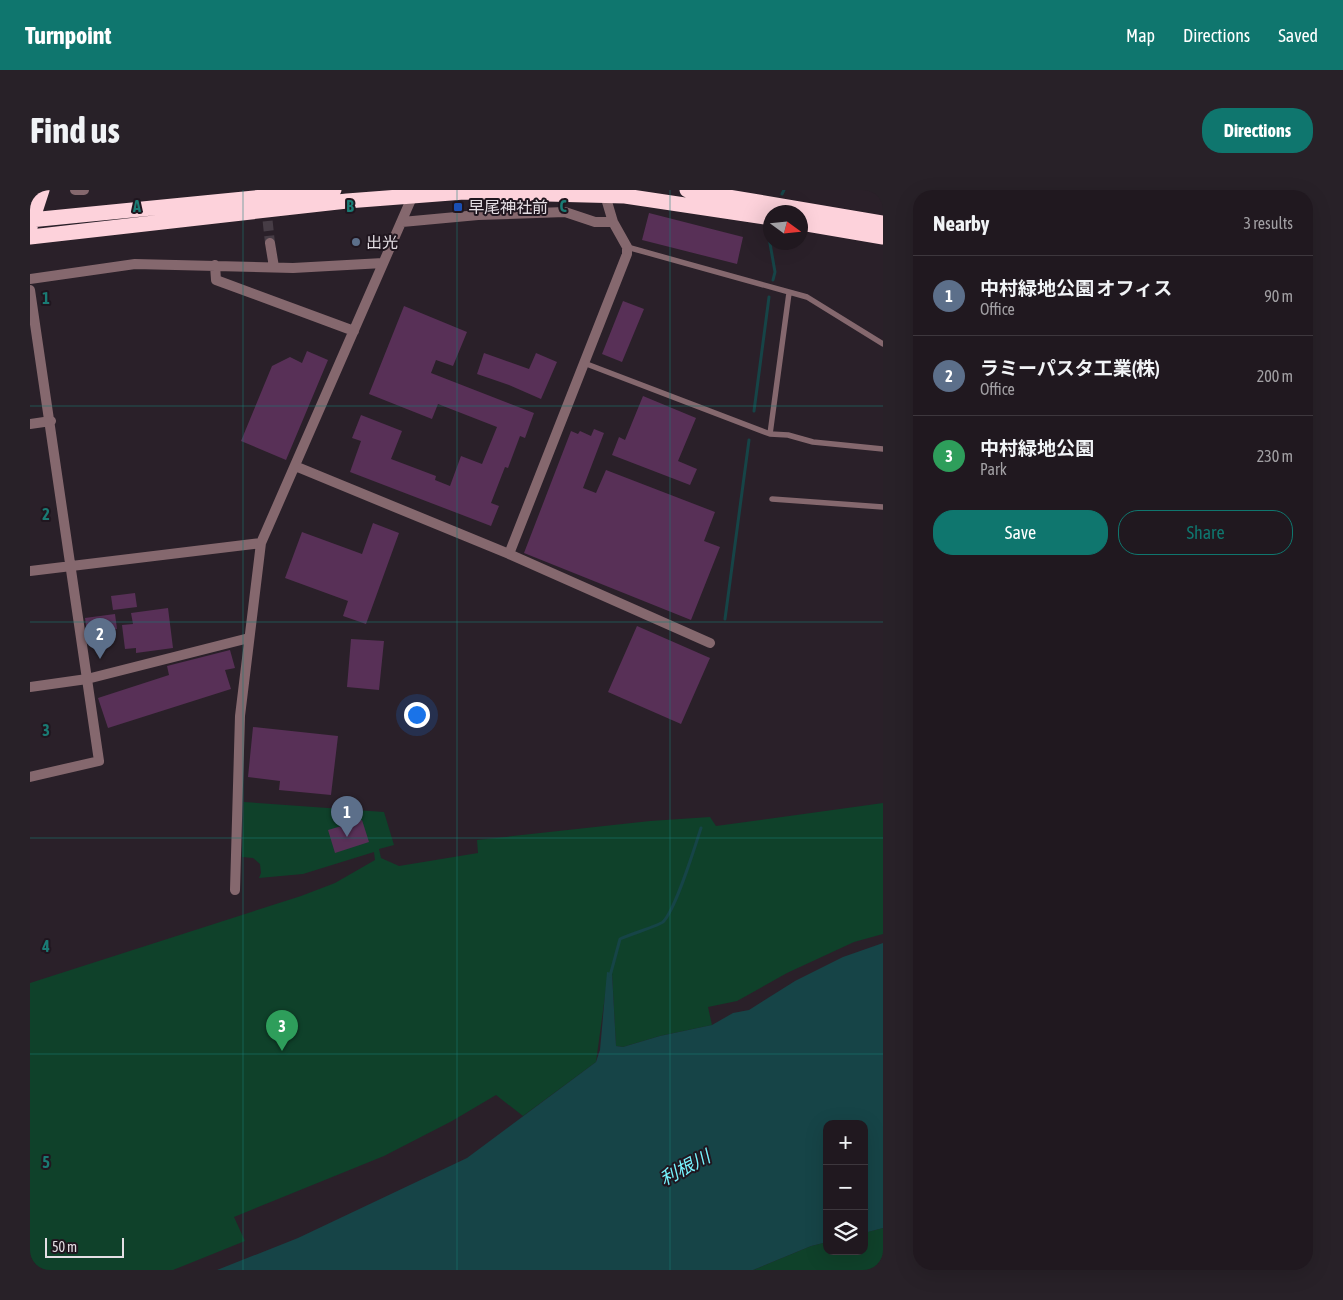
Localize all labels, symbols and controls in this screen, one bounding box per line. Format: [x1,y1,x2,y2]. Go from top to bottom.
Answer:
text: Turnpoint [25,22,111,49]
text: Map [1126,25,1155,46]
text: Directions [1183,25,1250,46]
text: Saved [1278,25,1318,46]
button: Directions [1202,108,1313,153]
text: Find us [30,110,120,150]
text: A [132,197,141,215]
text: B [346,197,354,215]
text: C [559,197,567,215]
place label: 早尾神社前 [468,198,548,216]
marker: 早尾神社前 [452,201,464,213]
north arrow [763,205,808,250]
text: Nearby [933,211,989,235]
text: 3 results [1243,214,1293,232]
place label: 出光 [366,233,398,251]
marker: 出光 [350,236,362,248]
text: 中村緑地公園 オフィス [980,277,1172,299]
text: 1 [945,287,953,305]
text: 90 m [1264,287,1293,305]
text: 1 [42,289,50,307]
text: Office [980,300,1015,318]
text: ラミーパスタ工業(株) [980,357,1160,379]
text: 2 [945,367,953,385]
text: 200 m [1257,367,1293,385]
text: Office [980,380,1015,398]
text: 中村緑地公園 [980,437,1094,459]
text: 3 [945,447,953,465]
text: 230 m [1257,447,1293,465]
text: Park [980,460,1007,478]
text: 2 [42,505,50,523]
button: Save [933,510,1108,555]
button: Share [1118,510,1293,555]
pin: 2 [84,618,116,659]
your location [404,702,430,728]
text: 3 [42,721,50,739]
pin: 1 [331,796,363,837]
text: 4 [41,937,50,955]
pin: 3 [266,1010,298,1051]
map controls [823,1120,868,1255]
button: + [823,1120,868,1165]
water label: 利根川 [656,1145,715,1190]
text: 5 [42,1153,50,1171]
button: − [823,1165,868,1210]
button: layers [823,1210,868,1255]
scale bar [45,1235,124,1258]
text: 50 m [52,1239,77,1255]

